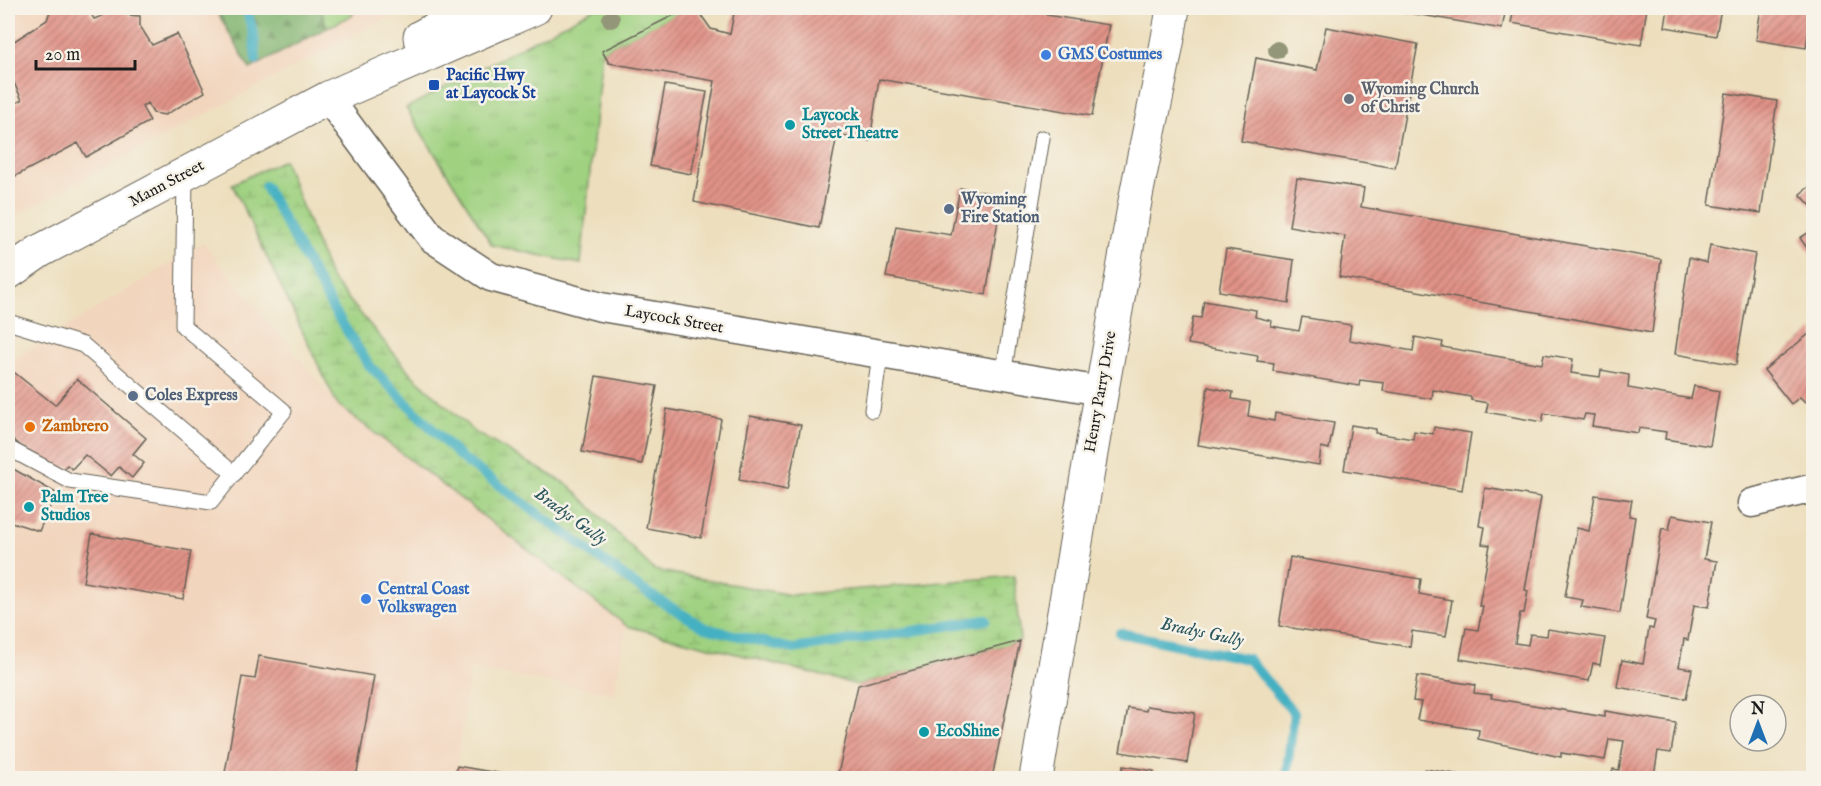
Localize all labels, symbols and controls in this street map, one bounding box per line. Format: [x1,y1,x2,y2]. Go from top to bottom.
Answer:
scale bar [36,33,135,71]
text: 20 m [45,44,80,67]
place label: GMS Costumes [1058,45,1163,65]
marker: GMS Costumes [1039,48,1053,62]
place label: Pacific Hwy at Laycock St [446,66,536,104]
marker: Pacific Hwy at Laycock St [427,78,441,92]
place label: Wyoming Church of Christ [1360,80,1479,118]
marker: Wyoming Church of Christ [1342,92,1356,106]
place label: Laycock Street Theatre [802,106,899,144]
marker: Laycock Street Theatre [783,118,797,132]
street label: Mann Street [126,156,208,212]
place label: Wyoming Fire Station [960,190,1040,228]
marker: Wyoming Fire Station [942,202,956,216]
street label: Laycock Street [623,301,725,339]
street label: Henry Parry Drive [1080,330,1122,454]
place label: Coles Express [145,386,238,406]
marker: Coles Express [126,389,140,403]
place label: Zambrero [42,417,109,437]
marker: Zambrero [23,420,37,434]
water label: Bradys Gully [529,483,611,551]
place label: Palm Tree Studios [41,488,109,526]
marker: Palm Tree Studios [22,500,36,514]
place label: Central Coast Volkswagen [377,580,470,618]
marker: Central Coast Volkswagen [359,592,373,606]
water label: Bradys Gully [1158,613,1246,653]
north arrow [1728,693,1788,753]
text: N [1750,700,1765,720]
place label: EcoShine [936,722,1000,742]
marker: EcoShine [917,725,931,739]

